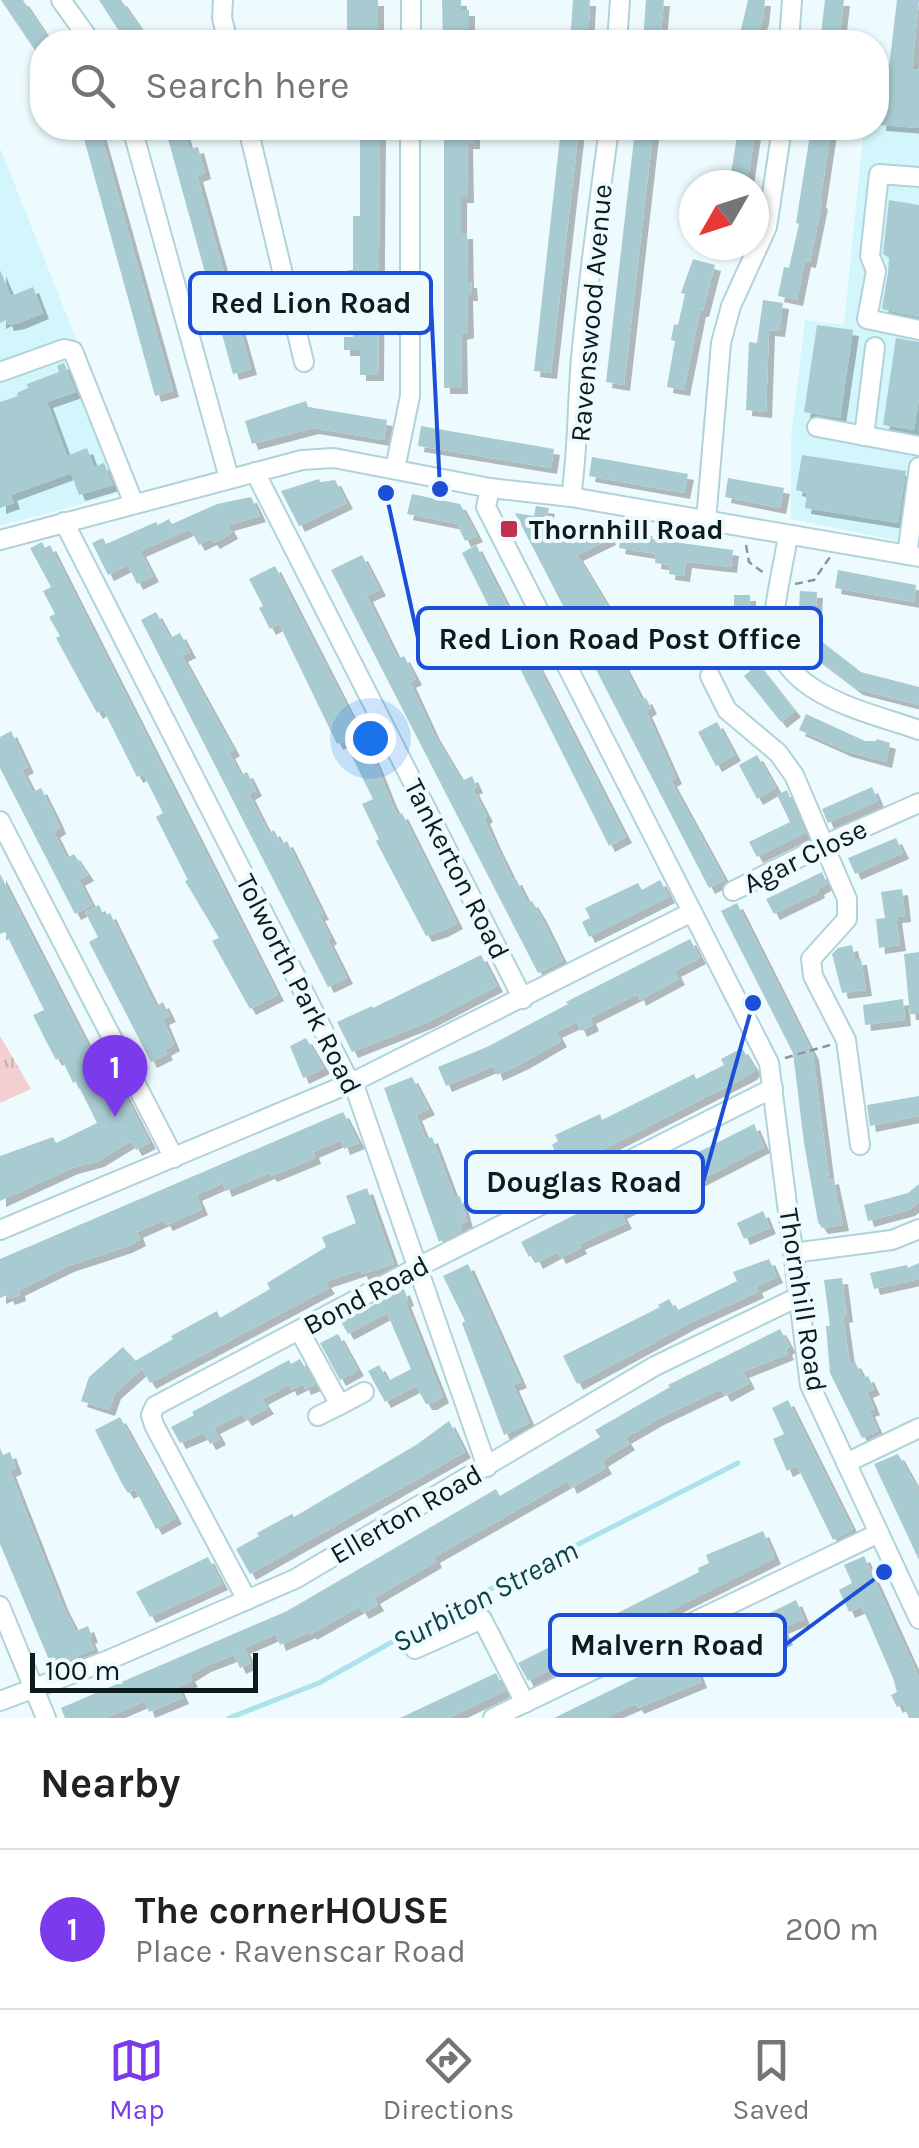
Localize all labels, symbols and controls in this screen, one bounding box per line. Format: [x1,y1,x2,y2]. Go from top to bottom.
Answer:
search box [30,30,889,140]
icon: search [65,58,120,113]
text: Search here [145,63,349,108]
north arrow [679,170,769,260]
street label: Ravenswood Avenue [563,183,619,443]
callout: Red Lion Road [190,273,431,333]
text: Red Lion Road [210,285,412,321]
place label: Thornhill Road [529,513,724,546]
marker: Thornhill Road [498,518,520,540]
callout: Red Lion Road Post Office [418,608,821,668]
text: Red Lion Road Post Office [439,621,801,657]
your location [345,713,396,764]
street label: Tankerton Road [397,773,517,965]
street label: Agar Close [738,812,872,900]
street label: Tolworth Park Road [229,868,369,1100]
pin: 1 [82,1034,148,1117]
callout: Douglas Road [466,1152,703,1212]
text: Douglas Road [486,1164,682,1200]
street label: Thornhill Road [772,1206,834,1394]
street label: Bond Road [298,1248,434,1342]
street label: Ellerton Road [324,1457,488,1571]
water label: Surbiton Stream [386,1532,584,1660]
callout: Malvern Road [550,1615,785,1675]
text: Malvern Road [570,1627,764,1663]
scale bar [30,1648,258,1692]
text: 100 m [45,1654,120,1687]
text: Nearby [40,1758,180,1808]
text: The cornerHOUSE [135,1888,449,1933]
text: 1 [67,1911,78,1948]
text: 200 m [785,1911,879,1948]
text: Place · Ravenscar Road [135,1933,466,1970]
tab: Map [109,2033,165,2126]
tab: Directions [383,2033,514,2126]
tab: Saved [732,2033,810,2126]

